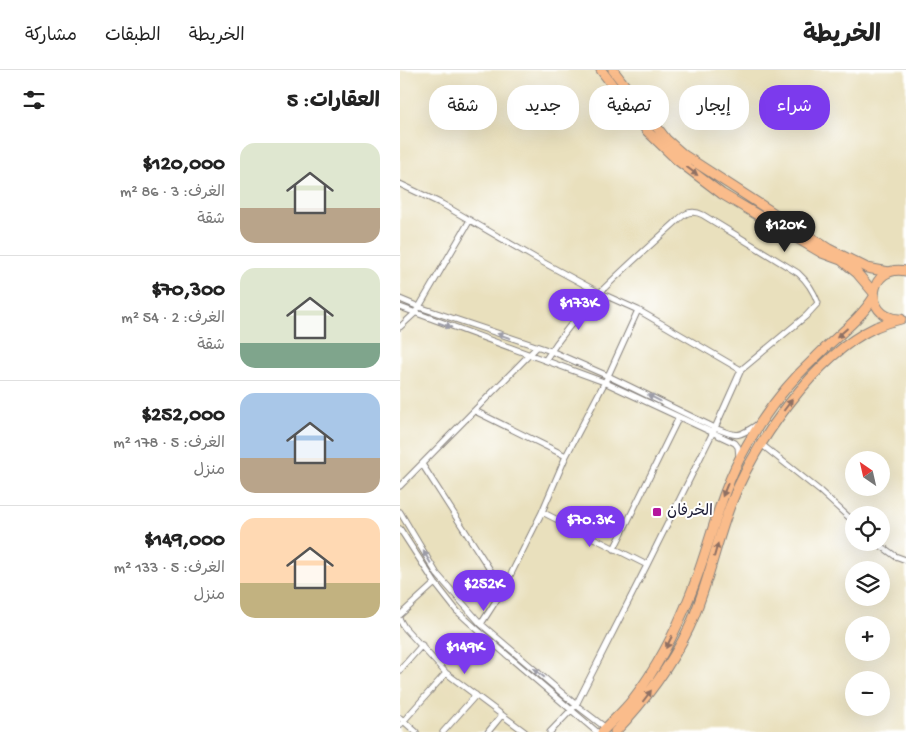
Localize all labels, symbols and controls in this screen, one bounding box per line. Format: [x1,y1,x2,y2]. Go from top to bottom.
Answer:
text: الخريطة [803,22,881,51]
text: مشاركة [25,26,77,47]
text: الطبقات [105,26,161,47]
text: الخريطة [189,26,245,47]
chip: شقة [429,85,497,130]
chip: جديد [507,85,579,130]
chip: تصفية [589,85,669,130]
chip: إيجار [679,85,749,130]
chip: شراء [759,85,830,130]
icon: filters [20,86,48,114]
text: العقارات: 5 [287,90,380,115]
text: $120,000 [142,153,225,178]
icon: home [280,163,340,223]
one-way arrow [685,166,699,176]
text: الغرف: 3 · 86 m² [120,184,225,203]
pin: $120K [750,210,820,253]
text: شقة [197,211,225,230]
text: $120K [765,217,805,236]
text: $70,300 [151,279,225,304]
icon: home [280,288,340,348]
pin: $173K [544,288,614,331]
text: $173K [559,295,599,314]
text: الغرف: 2 · 54 m² [121,310,225,329]
one-way arrow [438,322,453,329]
one-way arrow [836,327,848,339]
one-way arrow [496,332,511,340]
text: شقة [197,337,225,356]
one-way arrow [647,394,661,402]
one-way arrow [782,399,793,412]
text: $252,000 [142,404,225,429]
icon: home [280,413,340,473]
text: الغرف: 5 · 178 m² [113,435,225,454]
north arrow [845,451,890,496]
map controls [845,451,890,716]
text: منزل [193,462,225,481]
one-way arrow [721,482,728,497]
place label: الخرفان [667,503,713,522]
pin: $70.3K [549,506,631,548]
marker: الخرفان [651,506,663,518]
button: locate [845,506,890,551]
text: $70.3K [567,512,613,531]
text: $149,000 [144,529,225,554]
icon: home [280,538,340,598]
one-way arrow [712,542,720,557]
one-way arrow [422,550,431,563]
text: الغرف: 5 · 133 m² [114,560,225,579]
button: layers [845,561,890,606]
pin: $252K [449,570,519,612]
text: $252K [464,576,504,595]
text: منزل [193,587,225,606]
button: + [845,616,890,661]
pin: $149K [430,632,500,675]
one-way arrow [665,635,673,649]
text: $149K [446,639,484,658]
one-way arrow [532,668,545,679]
button: − [845,671,890,716]
one-way arrow [642,690,653,703]

